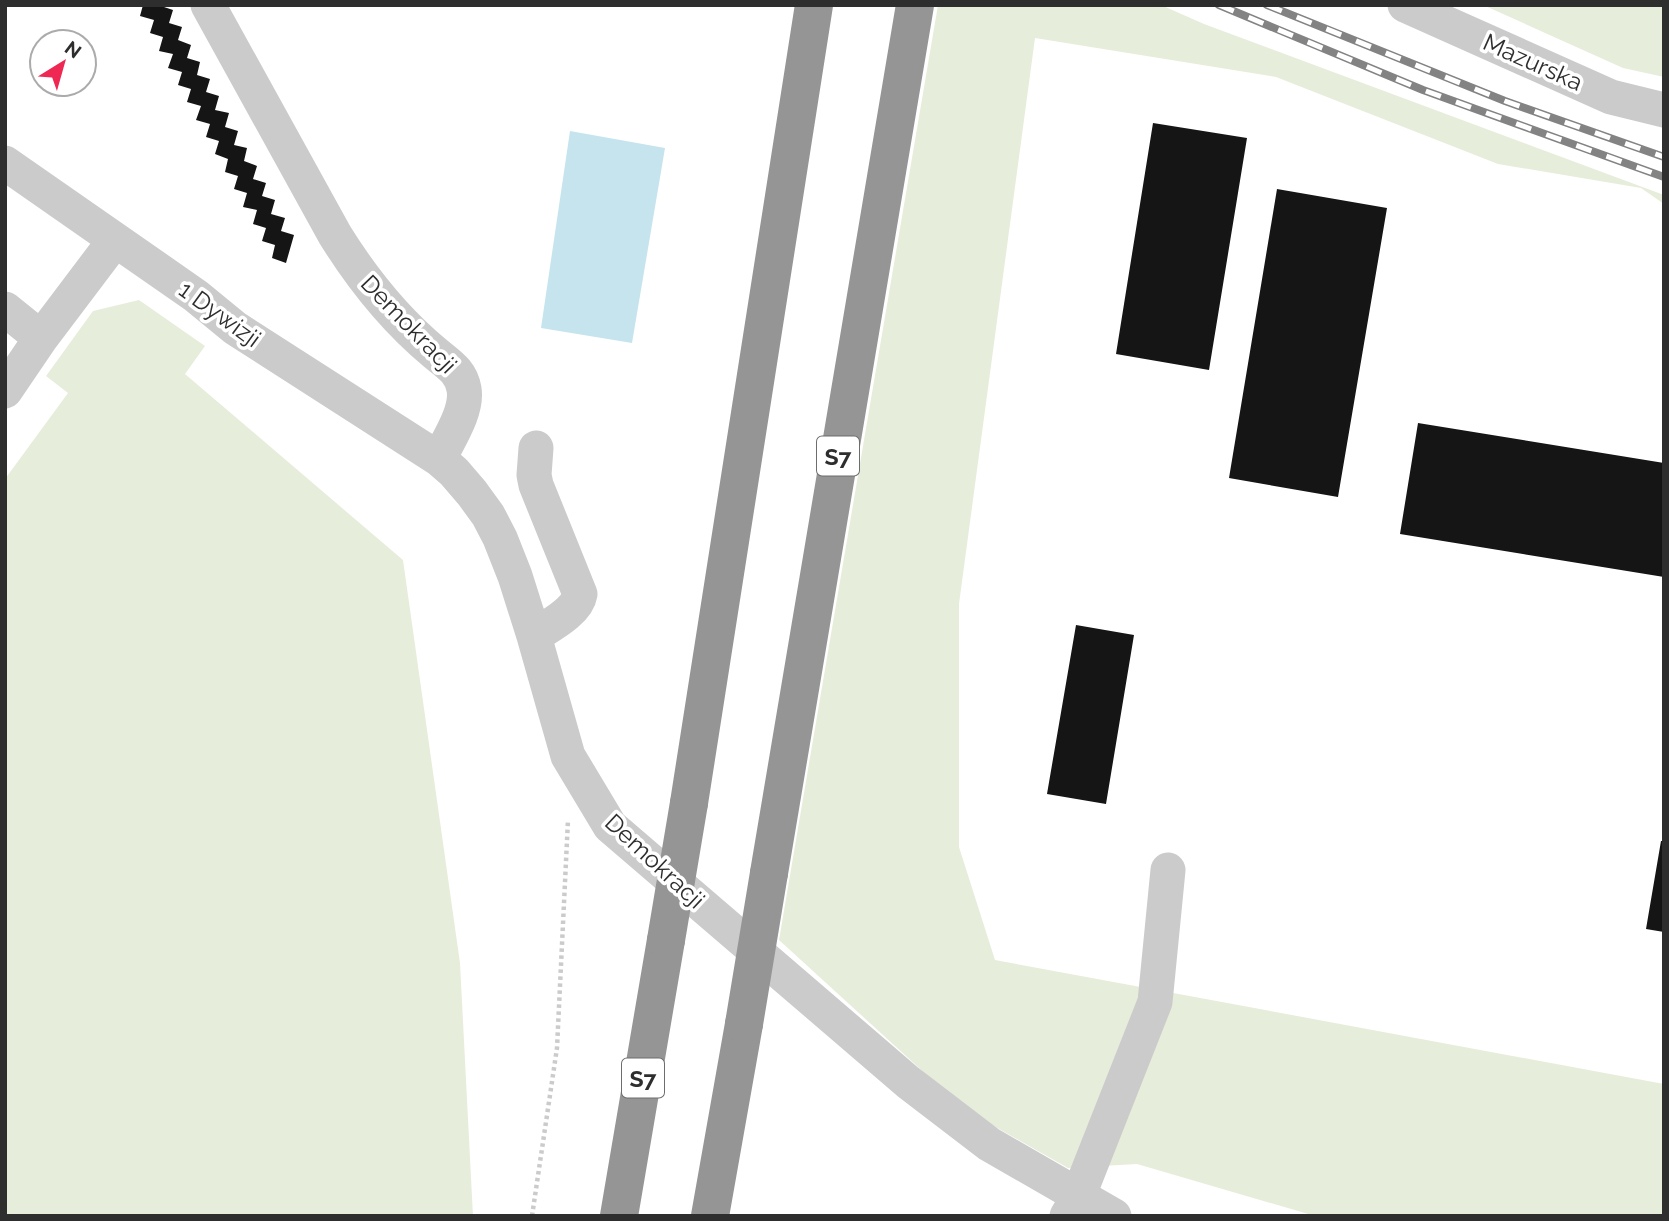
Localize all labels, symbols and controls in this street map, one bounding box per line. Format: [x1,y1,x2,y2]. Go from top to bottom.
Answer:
street label: Mazurska [1479,27,1587,97]
north arrow [28,28,98,98]
text: N [61,36,86,63]
street label: Demokracji [355,269,463,379]
street label: 1 Dywizji [174,275,266,353]
road number: S7 [817,436,859,476]
street label: Demokracji [599,808,711,914]
road number: S7 [622,1058,664,1098]

